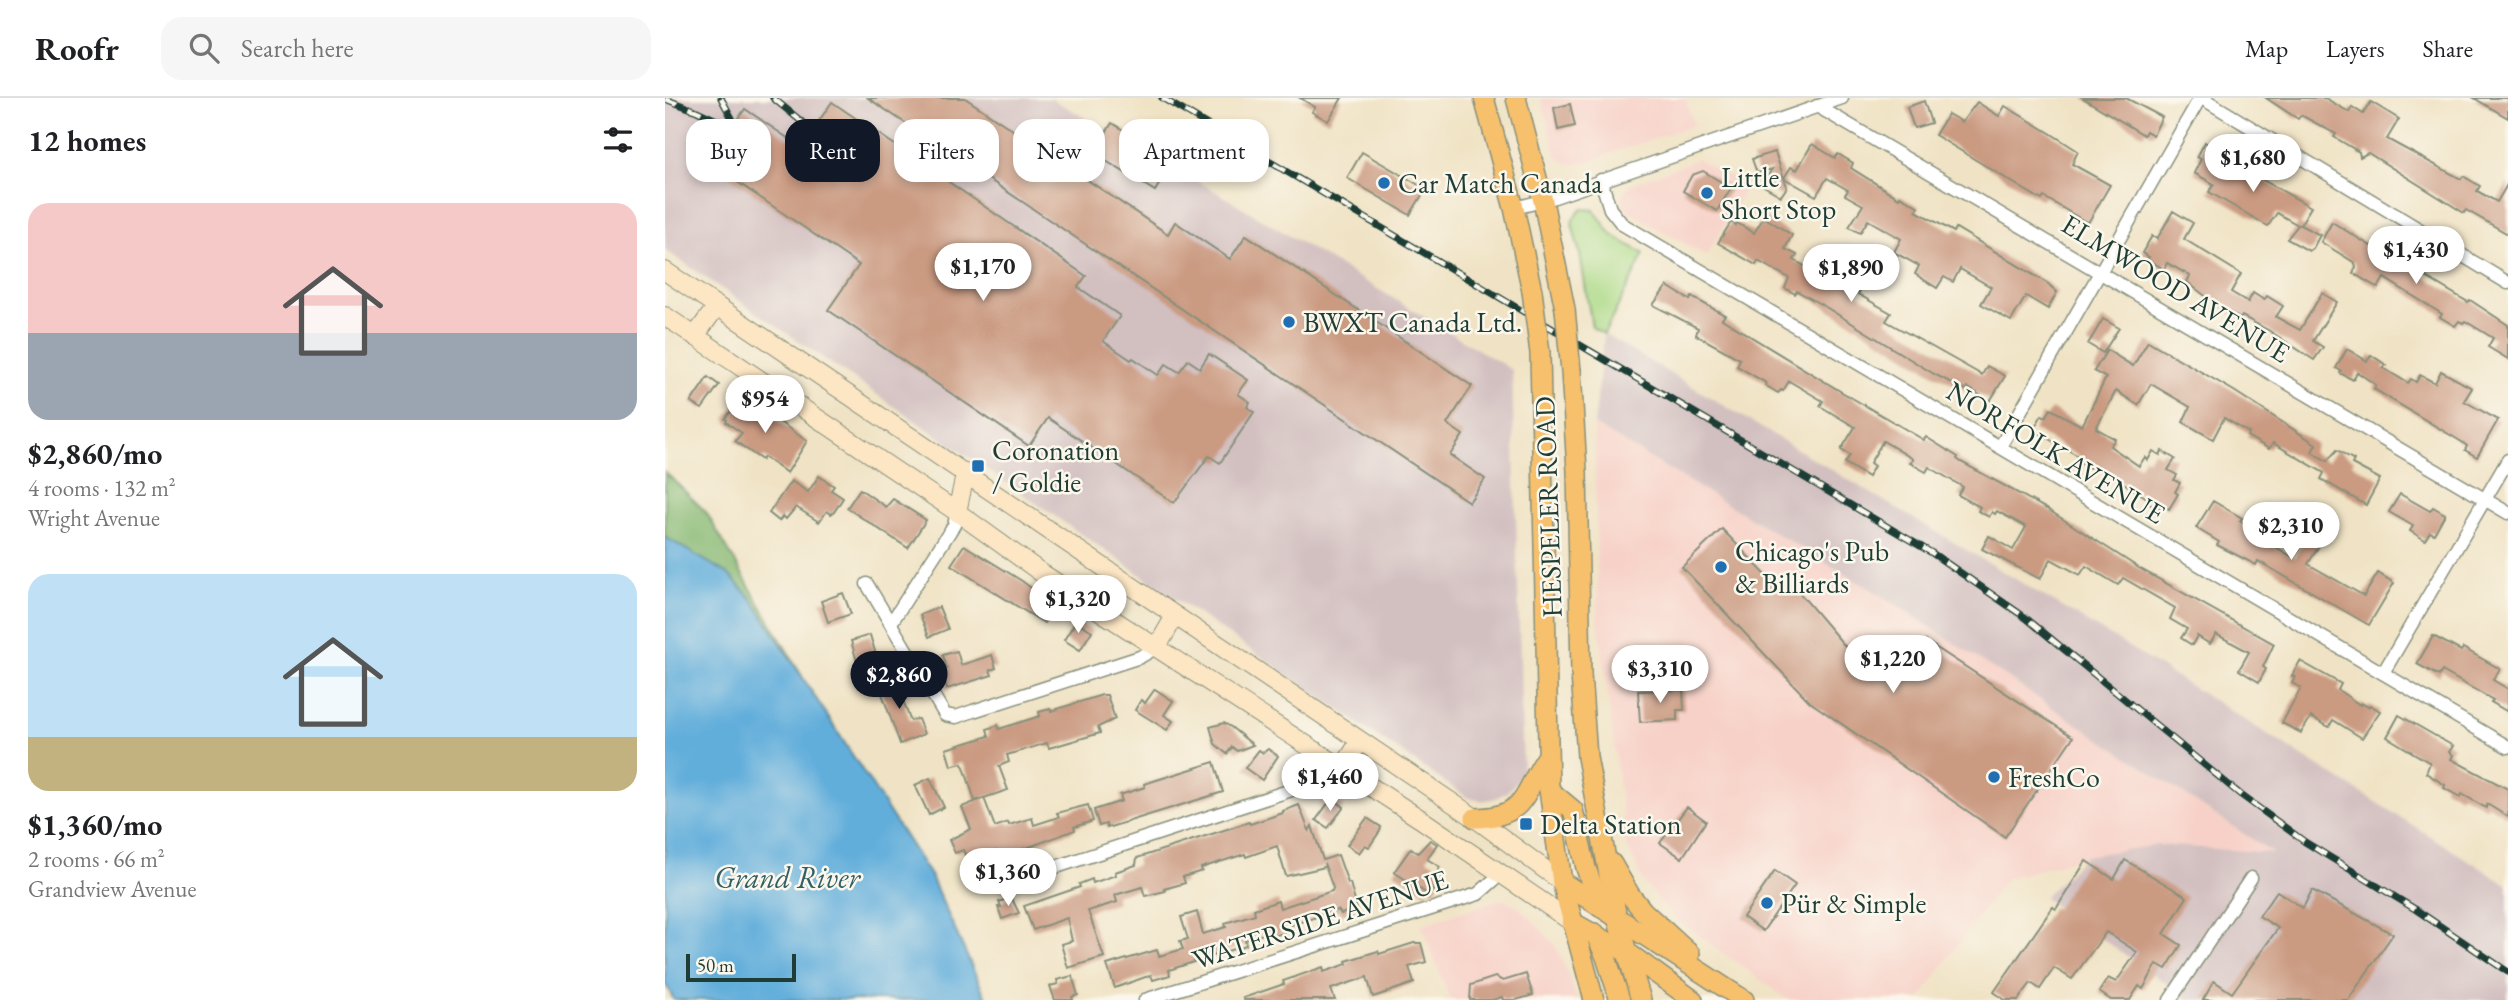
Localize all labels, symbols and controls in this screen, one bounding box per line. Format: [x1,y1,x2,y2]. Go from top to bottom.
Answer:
search box [161,17,651,80]
text: Roofr [35,27,119,70]
icon: search [185,29,223,67]
text: Search here [241,31,354,65]
text: Map [2245,33,2288,64]
text: Layers [2326,33,2385,64]
text: Share [2423,33,2473,64]
chip: Buy [686,119,771,182]
chip: Rent [785,119,880,182]
chip: Filters [894,119,999,182]
chip: New [1013,119,1105,182]
chip: Apartment [1119,119,1269,182]
text: 12 homes [28,121,146,160]
icon: filters [599,121,637,159]
pin: $1,680 [2196,134,2310,194]
text: $1,680 [2221,142,2285,172]
place label: Little Short Stop [1721,159,1836,227]
place label: Car Match Canada [1398,165,1603,201]
marker: Car Match Canada [1376,175,1392,191]
marker: Little Short Stop [1699,185,1715,201]
street label: ELMWOOD AVENUE [2055,206,2297,371]
pin: $1,430 [2359,226,2473,286]
text: $1,430 [2384,234,2448,264]
pin: $1,170 [926,244,1040,303]
pin: $1,890 [1794,244,1908,304]
icon: home [270,248,396,374]
text: $1,170 [951,251,1015,281]
text: $1,890 [1819,252,1883,282]
place label: BWXT Canada Ltd. [1303,304,1522,340]
marker: BWXT Canada Ltd. [1281,314,1297,330]
street label: NORFOLK AVENUE [1940,372,2172,532]
pin: $954 [724,376,806,435]
text: $954 [741,383,789,413]
street label: HESPELER ROAD [1526,396,1570,618]
place label: Coronation / Goldie [992,432,1119,500]
text: $2,860/mo [28,434,162,473]
marker: Coronation / Goldie [970,458,986,474]
text: 4 rooms · 132 m² [28,473,176,503]
text: Wright Avenue [28,503,160,533]
pin: $2,310 [2234,503,2348,562]
text: $2,310 [2259,510,2323,540]
place label: Chicago's Pub & Billiards [1735,533,1889,601]
marker: Chicago's Pub & Billiards [1713,559,1729,575]
pin: $1,320 [1021,575,1135,635]
text: $1,320 [1046,583,1110,613]
icon: home [270,619,396,745]
pin: $1,220 [1836,636,1950,695]
text: $1,220 [1861,643,1925,673]
pin: $3,310 [1603,646,1717,705]
pin: $2,860 [842,652,956,711]
text: $3,310 [1628,653,1692,683]
text: $2,860 [867,659,931,689]
pin: $1,460 [1273,754,1387,813]
place label: FreshCo [2008,759,2100,795]
text: $1,460 [1298,761,1362,791]
marker: FreshCo [1986,769,2002,785]
text: $1,360/mo [28,805,162,844]
place label: Delta Station [1540,806,1682,842]
marker: Delta Station [1518,816,1534,832]
text: 2 rooms · 66 m² [28,844,165,874]
pin: $1,360 [951,848,1065,908]
text: $1,360 [976,856,1040,886]
water label: Grand River [714,858,861,897]
street label: WATERSIDE AVENUE [1187,861,1453,977]
text: Grandview Avenue [28,874,196,904]
place label: Pür & Simple [1781,885,1926,921]
marker: Pür & Simple [1759,895,1775,911]
scale bar [686,951,796,983]
text: 50 m [697,953,734,978]

